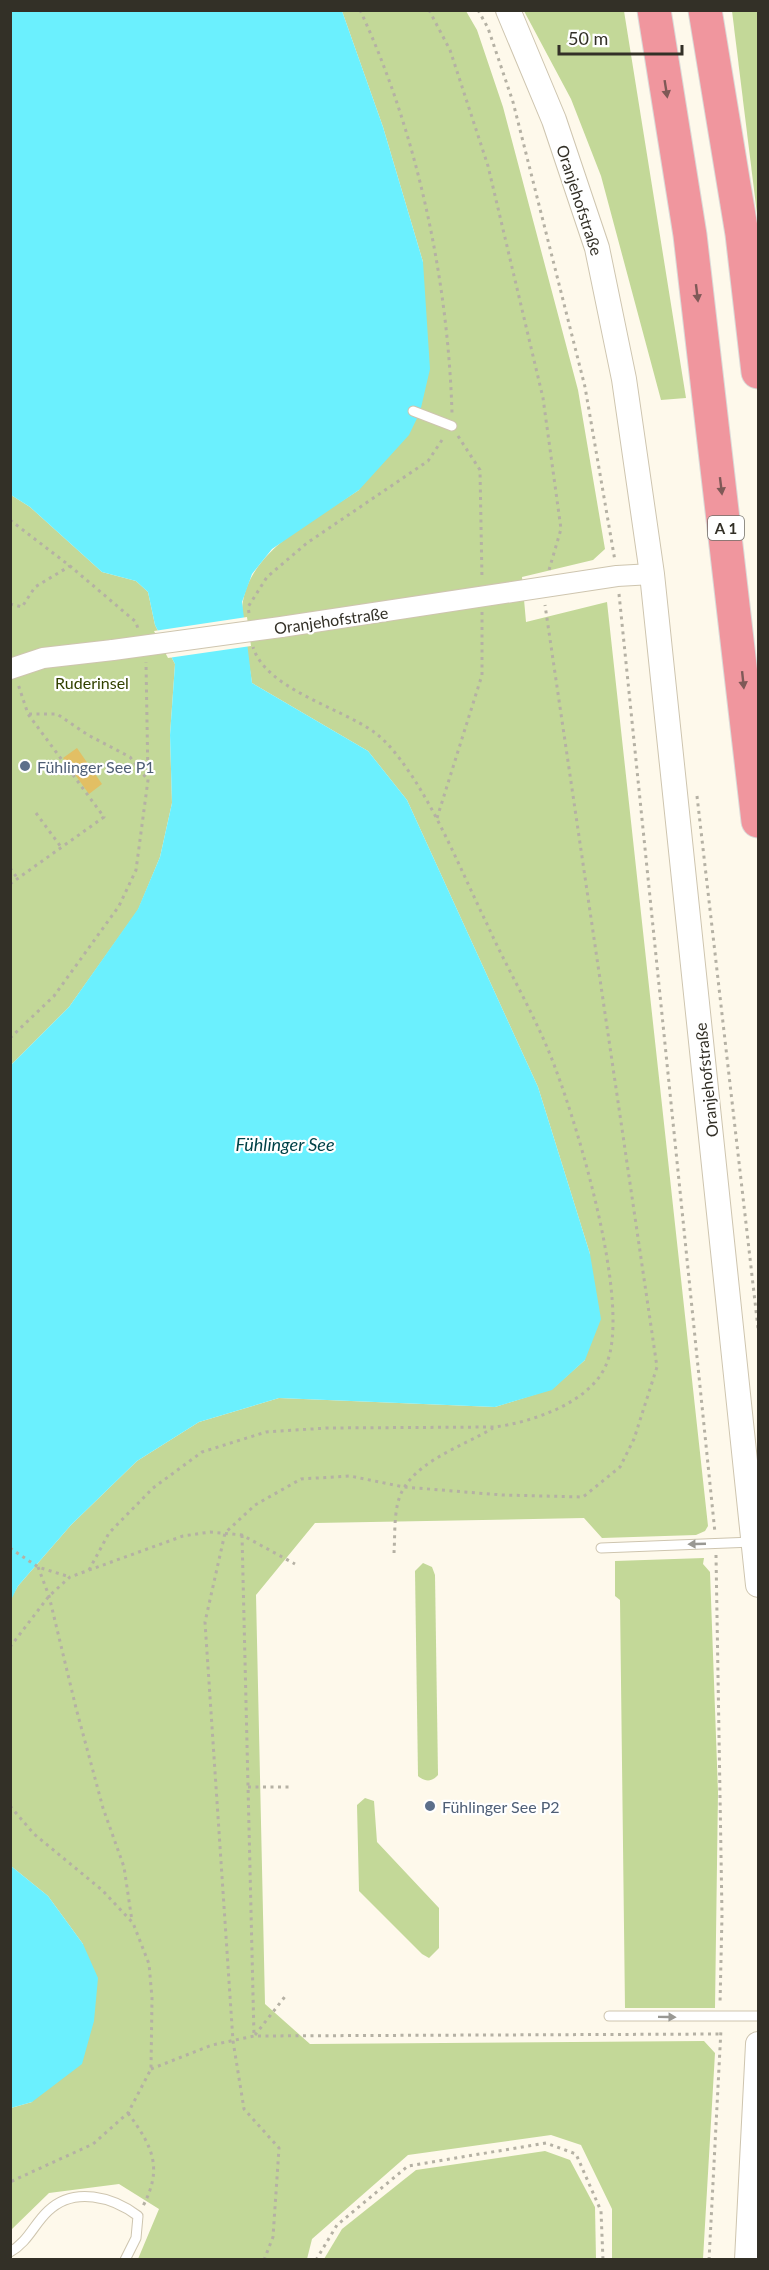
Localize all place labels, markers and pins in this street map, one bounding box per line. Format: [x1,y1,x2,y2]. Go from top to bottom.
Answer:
place label: Fühlinger See P1 [37,757,155,776]
marker: Fühlinger See P1 [18,759,32,773]
place label: Fühlinger See P2 [442,1797,560,1816]
marker: Fühlinger See P2 [423,1799,437,1813]

